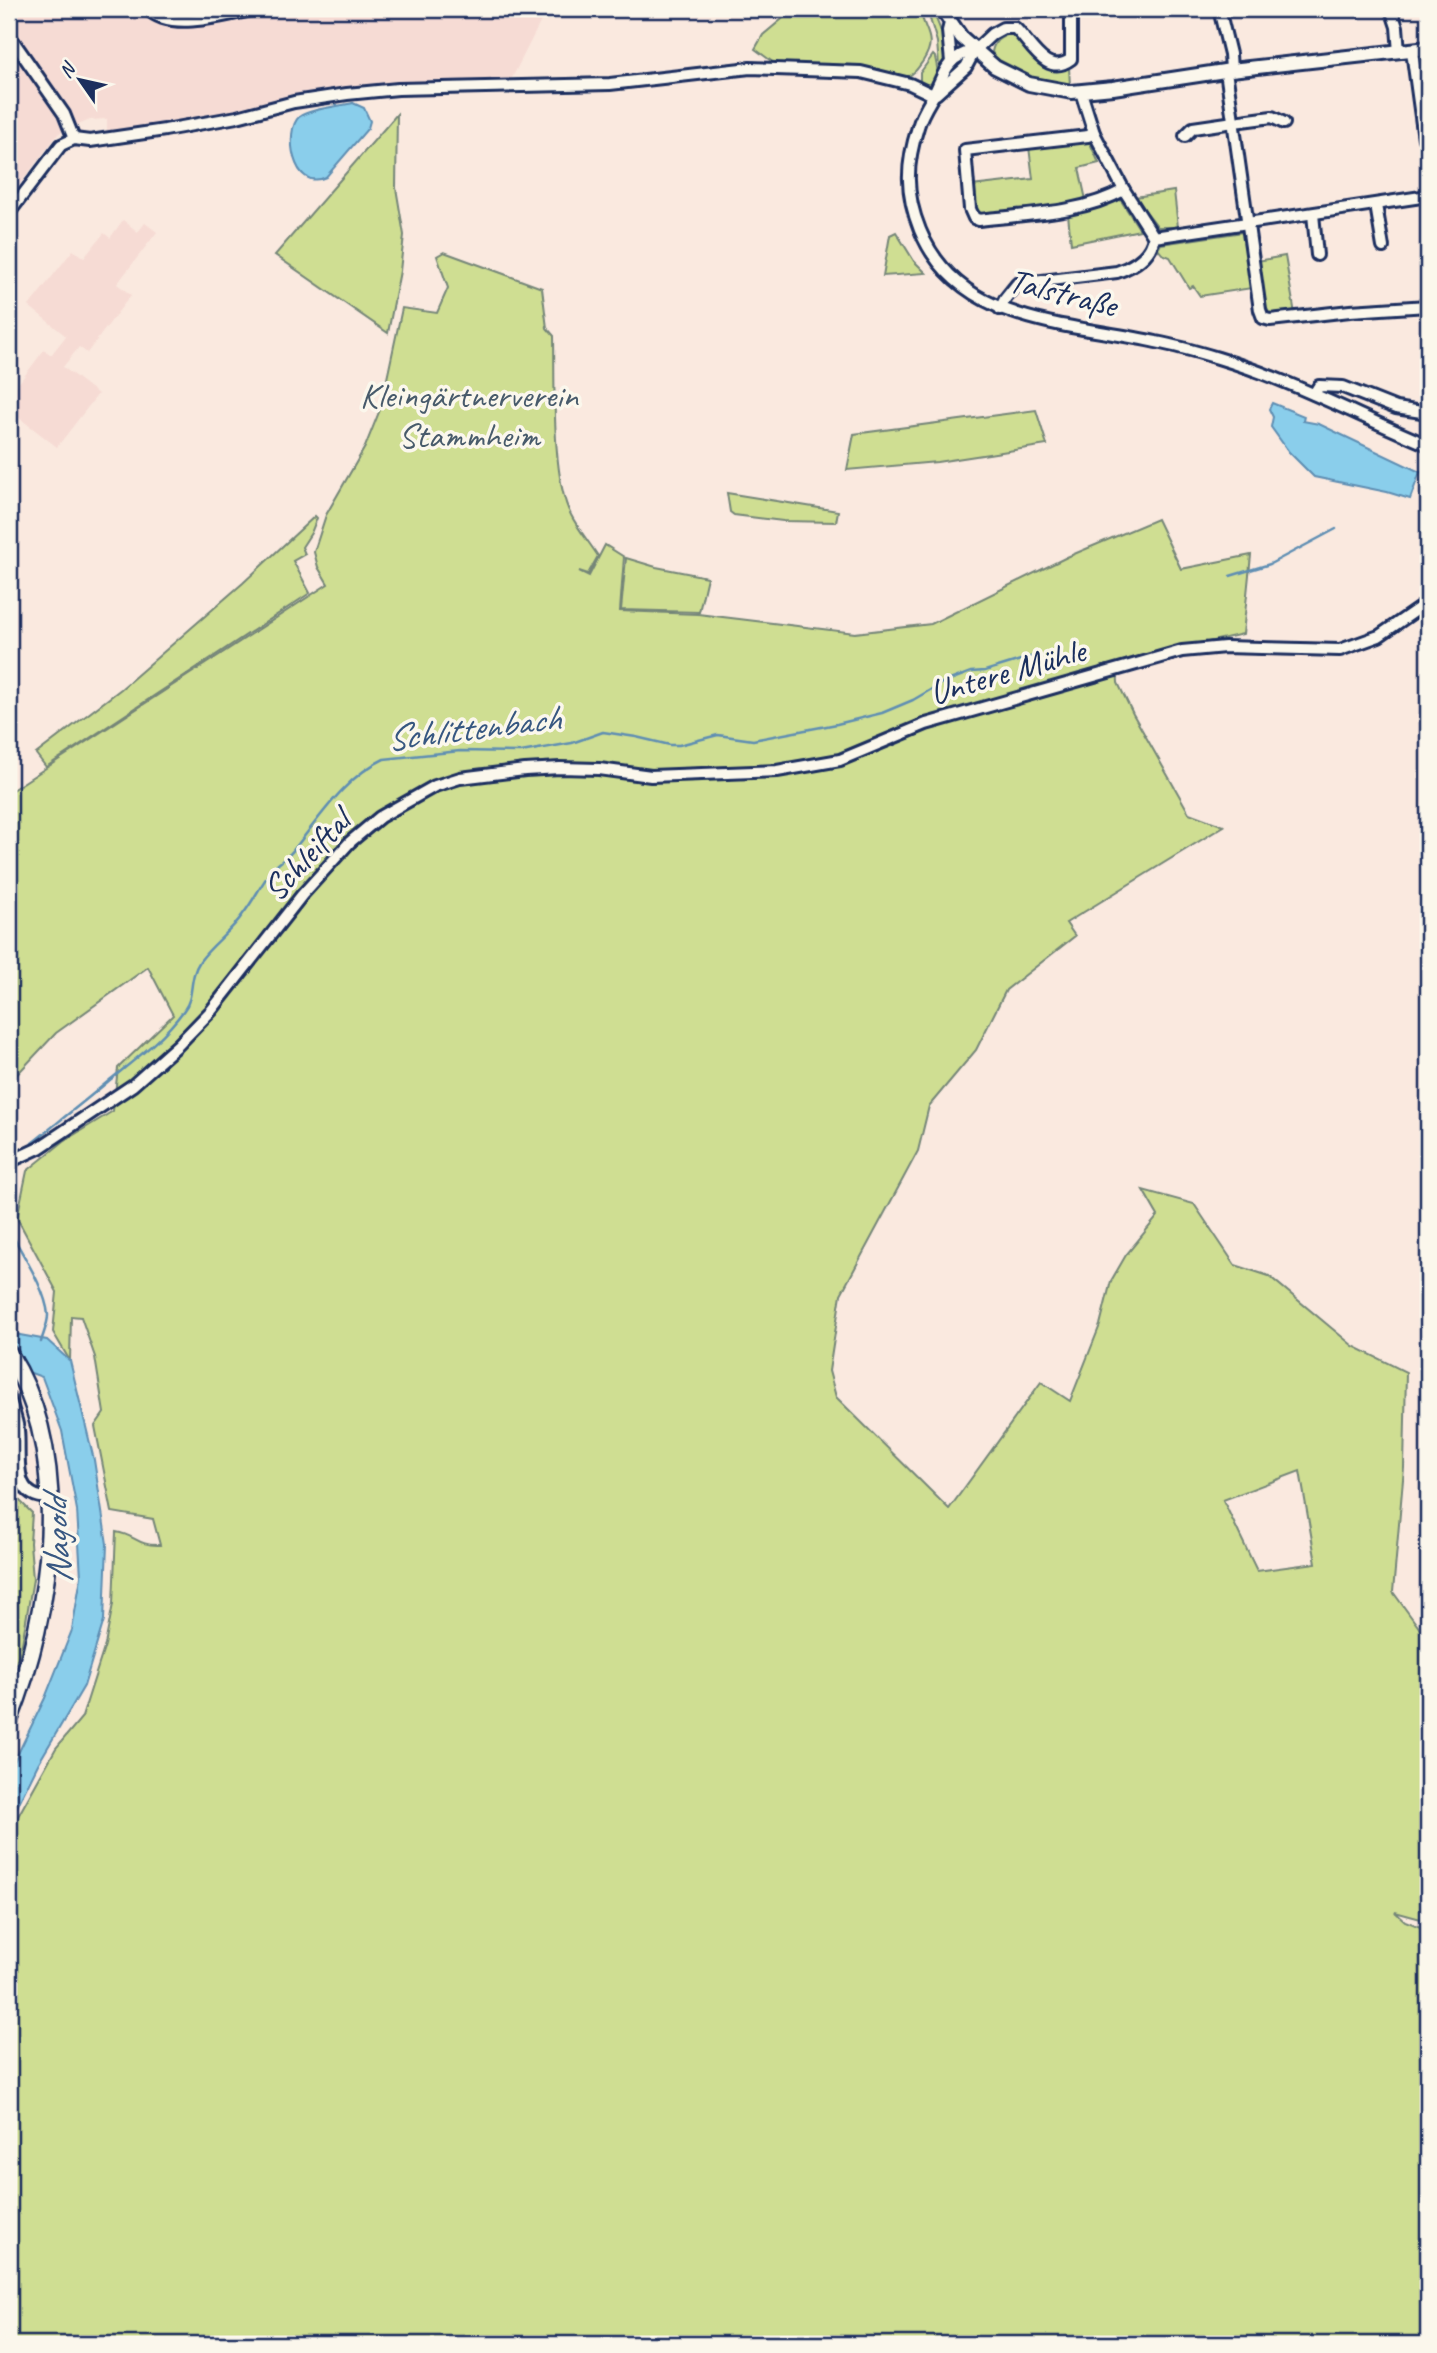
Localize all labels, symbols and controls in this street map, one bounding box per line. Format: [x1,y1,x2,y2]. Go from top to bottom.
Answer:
north arrow [46,46,116,116]
text: N [53,57,82,83]
street label: Talstraße [1004,257,1124,328]
park label: Kleingärtnerverein Stammheim [360,373,579,458]
street label: Untere Mühle [924,627,1093,715]
water label: Schlittenbach [384,693,565,761]
street label: Schleiftal [253,796,364,911]
water label: Nagold [30,1487,82,1585]

